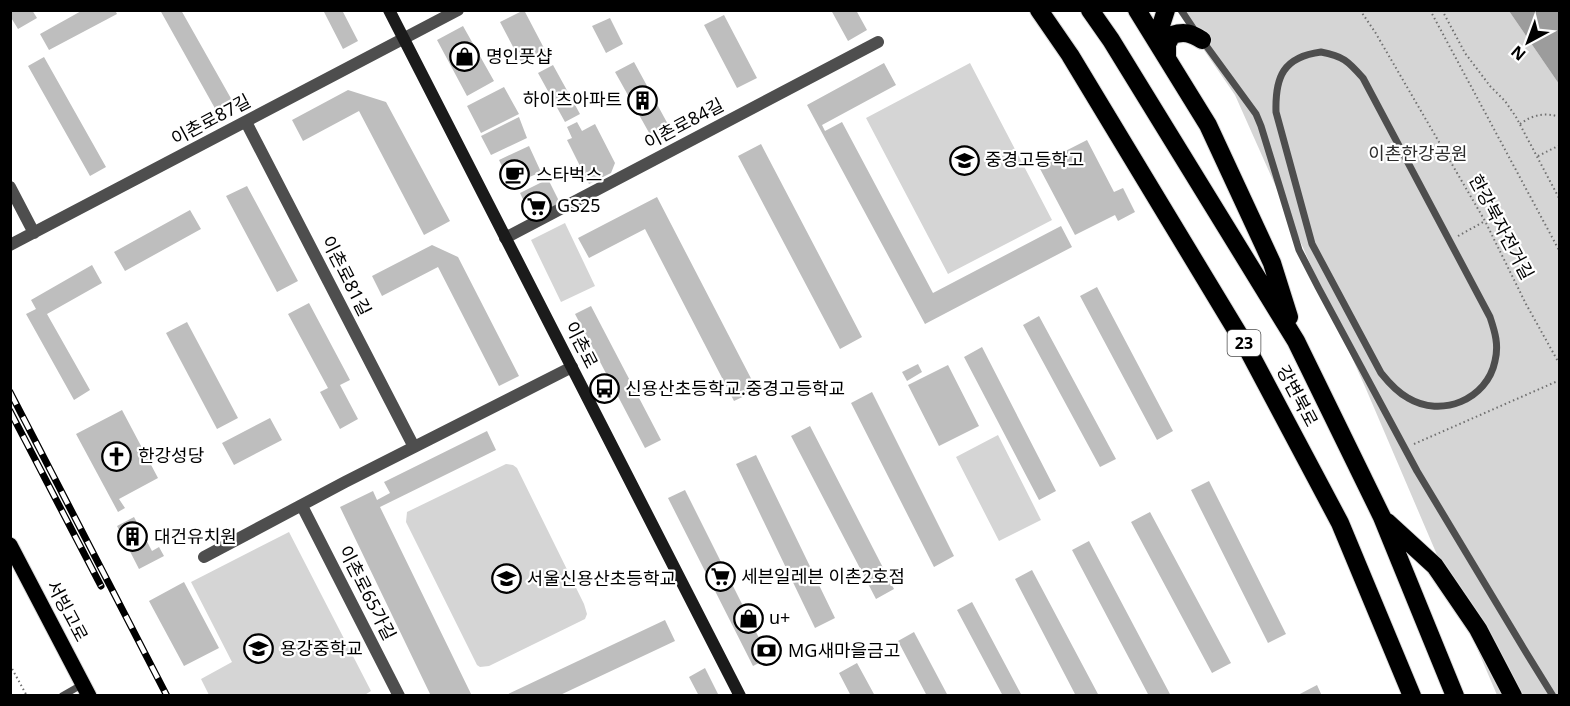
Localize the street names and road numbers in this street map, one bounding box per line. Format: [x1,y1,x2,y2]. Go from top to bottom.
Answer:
street label: 이촌로87길 [167,88,255,150]
street label: 이촌로84길 [640,92,728,154]
street label: 한강북자전거길 [1464,170,1540,283]
street label: 이촌로81길 [316,231,377,320]
street label: 이촌로 [560,317,604,372]
road number: 23 [1228,330,1260,356]
street label: 강변북로 [1272,361,1324,430]
street label: 이촌로65가길 [334,541,402,644]
street label: 서빙고로 [42,576,94,645]

